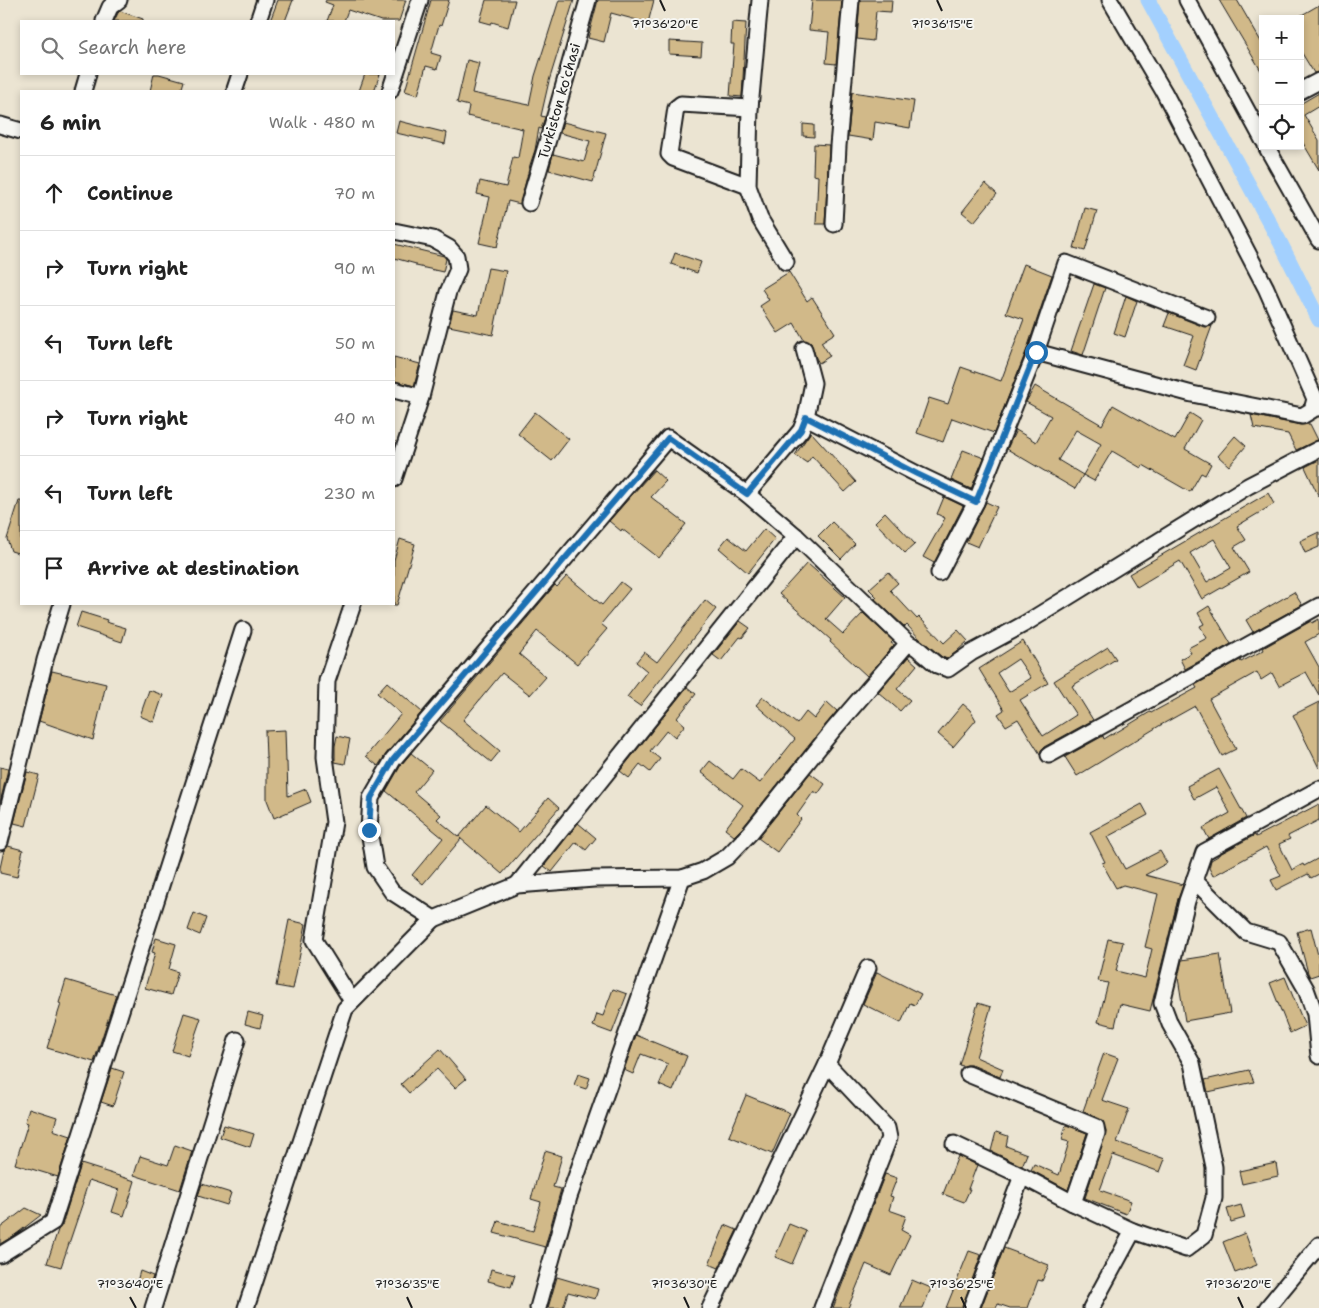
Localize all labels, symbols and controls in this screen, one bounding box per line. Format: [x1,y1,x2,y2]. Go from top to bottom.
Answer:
map controls [1259,15,1304,150]
button: + [1259,15,1304,60]
text: 71°36'20"E [632,16,698,32]
text: 71°36'15"E [911,16,973,32]
search box [20,20,395,75]
icon: search [38,34,66,62]
text: Search here [78,35,187,60]
street label: Turkiston koʻchasi [534,41,584,161]
button: − [1259,60,1304,105]
button: locate [1259,105,1304,150]
text: 6 min [40,109,101,137]
text: Walk · 480 m [269,112,375,133]
icon: ahead [40,179,68,207]
text: Continue [87,181,173,206]
text: 70 m [334,183,375,204]
icon: right [40,254,68,282]
text: Turn right [87,256,188,281]
text: 90 m [334,258,375,279]
icon: left [40,329,68,357]
text: Turn left [87,331,173,356]
text: 50 m [335,333,375,354]
route start [1025,341,1048,364]
icon: right [40,404,68,432]
text: Turn right [87,406,188,431]
text: 40 m [333,408,375,429]
icon: left [40,479,68,507]
text: Turn left [87,481,173,506]
text: 230 m [323,483,375,504]
icon: arrive [40,554,68,582]
text: Arrive at destination [87,556,299,581]
route end [358,819,381,842]
text: 71°36'40"E [97,1276,163,1292]
text: 71°36'35"E [374,1276,440,1292]
text: 71°36'30"E [651,1276,717,1292]
text: 71°36'25"E [928,1276,994,1292]
text: 71°36'20"E [1205,1276,1271,1292]

